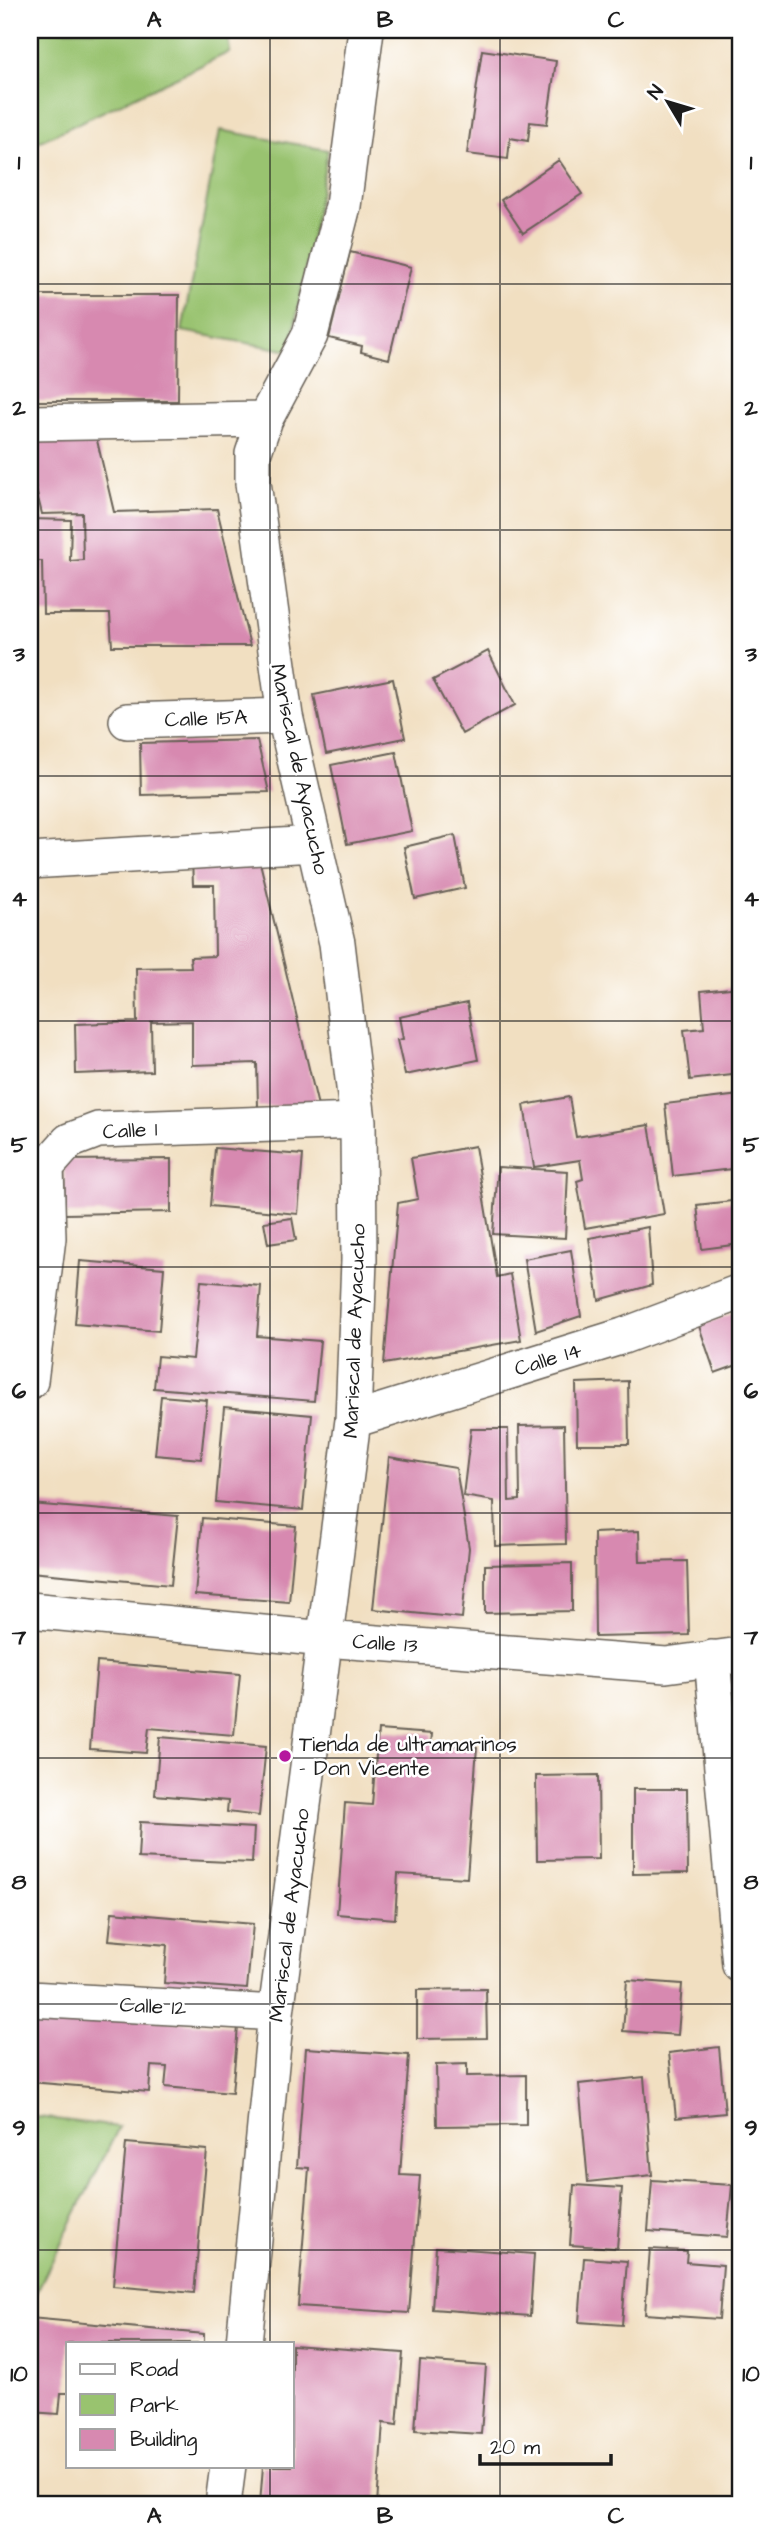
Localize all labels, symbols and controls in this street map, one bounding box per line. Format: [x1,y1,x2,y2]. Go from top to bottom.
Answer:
text: A [147,4,162,36]
text: B [377,4,394,36]
text: C [608,4,625,36]
north arrow [634,66,704,136]
text: N [641,79,670,105]
text: 1 [18,146,21,178]
text: 1 [750,146,753,178]
text: 2 [11,392,26,424]
text: 2 [743,392,758,424]
text: 3 [12,638,25,670]
text: 3 [744,638,757,670]
street label: Mariscal de Ayacucho [261,661,336,878]
street label: Calle 15A [164,703,249,734]
text: 4 [11,883,27,915]
text: 4 [743,883,759,915]
street label: Calle 1 [102,1115,158,1146]
text: 5 [11,1129,28,1161]
text: 5 [743,1129,760,1161]
street label: Mariscal de Ayacucho [336,1223,375,1439]
street label: Calle 14 [511,1336,585,1383]
text: 6 [12,1375,27,1407]
text: 6 [744,1375,759,1407]
text: 7 [11,1621,27,1653]
text: 7 [743,1621,759,1653]
street label: Calle 13 [351,1627,419,1660]
place label: Tienda de ultramarinos - Don Vicente [299,1730,517,1783]
marker: Tienda de ultramarinos - Don Vicente [277,1748,293,1764]
street label: Mariscal de Ayacucho [262,1807,319,2024]
text: 8 [12,1866,27,1898]
text: 8 [744,1866,759,1898]
street label: Calle 12 [119,1990,187,2023]
text: 9 [12,2112,26,2144]
text: 9 [744,2112,758,2144]
legend [66,2342,294,2468]
text: Road [130,2355,178,2384]
text: 10 [10,2358,28,2390]
text: 10 [742,2358,760,2390]
text: Park [130,2391,179,2420]
scale bar [480,2422,611,2466]
text: Building [130,2425,198,2456]
text: 20 m [490,2433,541,2462]
text: A [147,2500,162,2532]
text: B [377,2500,394,2532]
text: C [608,2500,625,2532]

